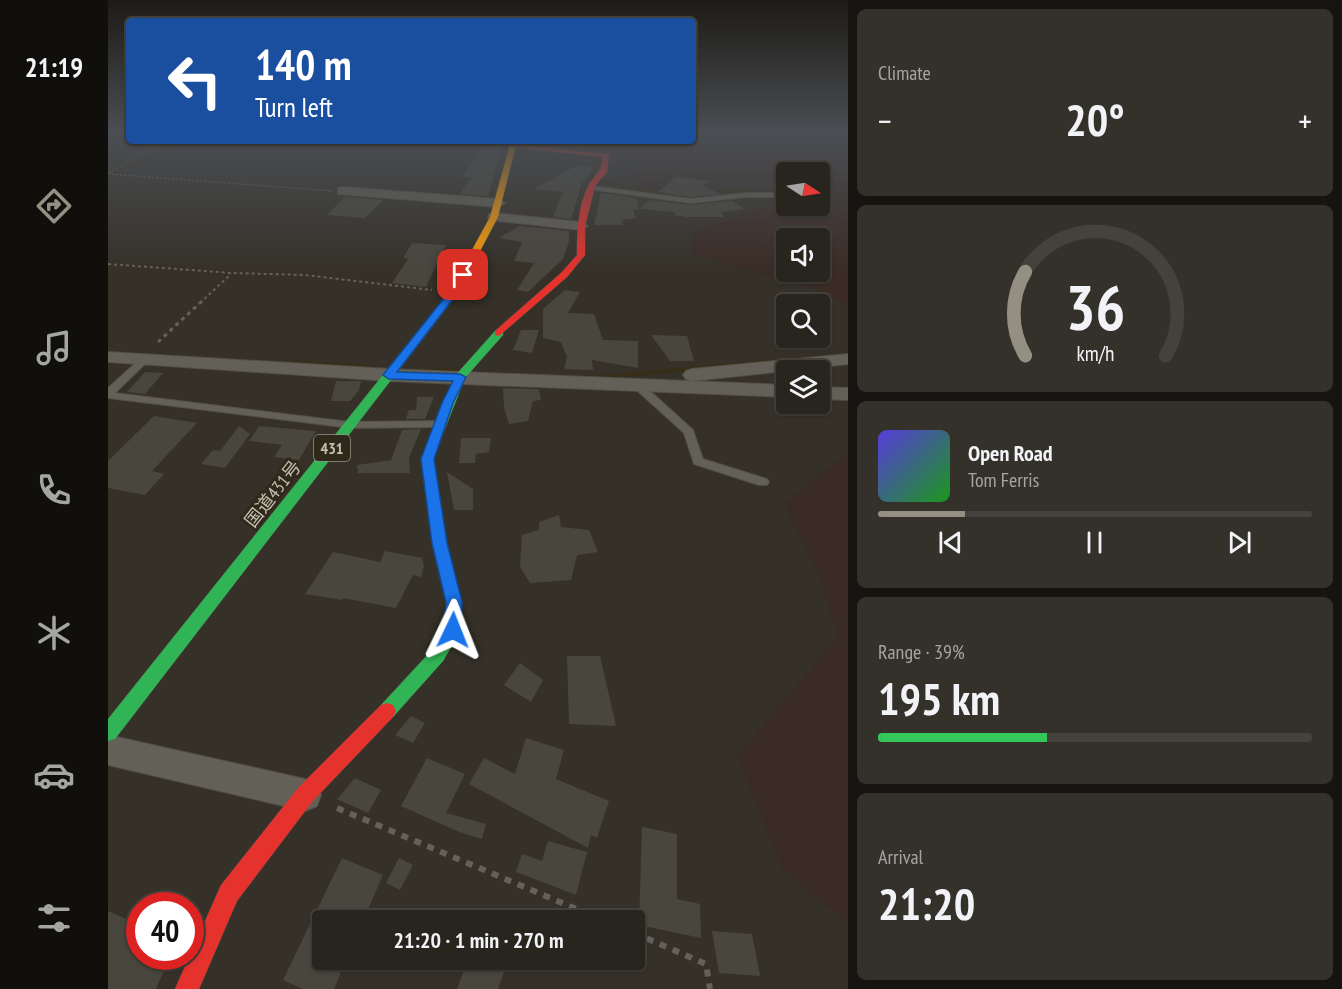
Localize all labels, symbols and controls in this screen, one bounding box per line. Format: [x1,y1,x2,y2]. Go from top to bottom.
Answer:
text: 140 m [255,37,352,92]
icon: left [156,42,234,120]
text: 21:19 [25,50,83,84]
text: Climate [878,60,931,86]
text: Turn left [255,90,333,124]
text: 20° [1065,90,1125,148]
text: − [878,99,892,142]
text: + [1298,99,1312,142]
north arrow [776,162,830,216]
map controls [776,162,830,414]
icon: directions [33,185,75,227]
button: sound [776,228,830,282]
pin [437,249,488,300]
icon: arrive [446,258,479,291]
text: 36 [1065,266,1125,347]
button: search [776,294,830,348]
icon: music [33,327,75,369]
text: km/h [1076,339,1114,367]
button: layers [776,360,830,414]
road number: 431 [314,435,350,461]
text: Open Road [968,439,1053,467]
street label: 国道431号 [239,456,306,532]
text: Tom Ferris [968,467,1039,493]
icon: phone [33,469,75,511]
icon: previous [934,526,967,559]
icon: pause [1078,526,1111,559]
icon: next [1223,526,1256,559]
position arrow [421,598,485,662]
icon: climate [33,612,75,654]
text: Range · 39% [878,639,965,665]
text: 195 km [878,669,1000,727]
icon: car [33,754,75,796]
text: Arrival [878,844,923,870]
text: 21:20 [878,874,975,932]
speed limit sign: 40 [126,892,204,970]
icon: filters [33,897,75,939]
text: 21:20 · 1 min · 270 m [393,926,564,954]

